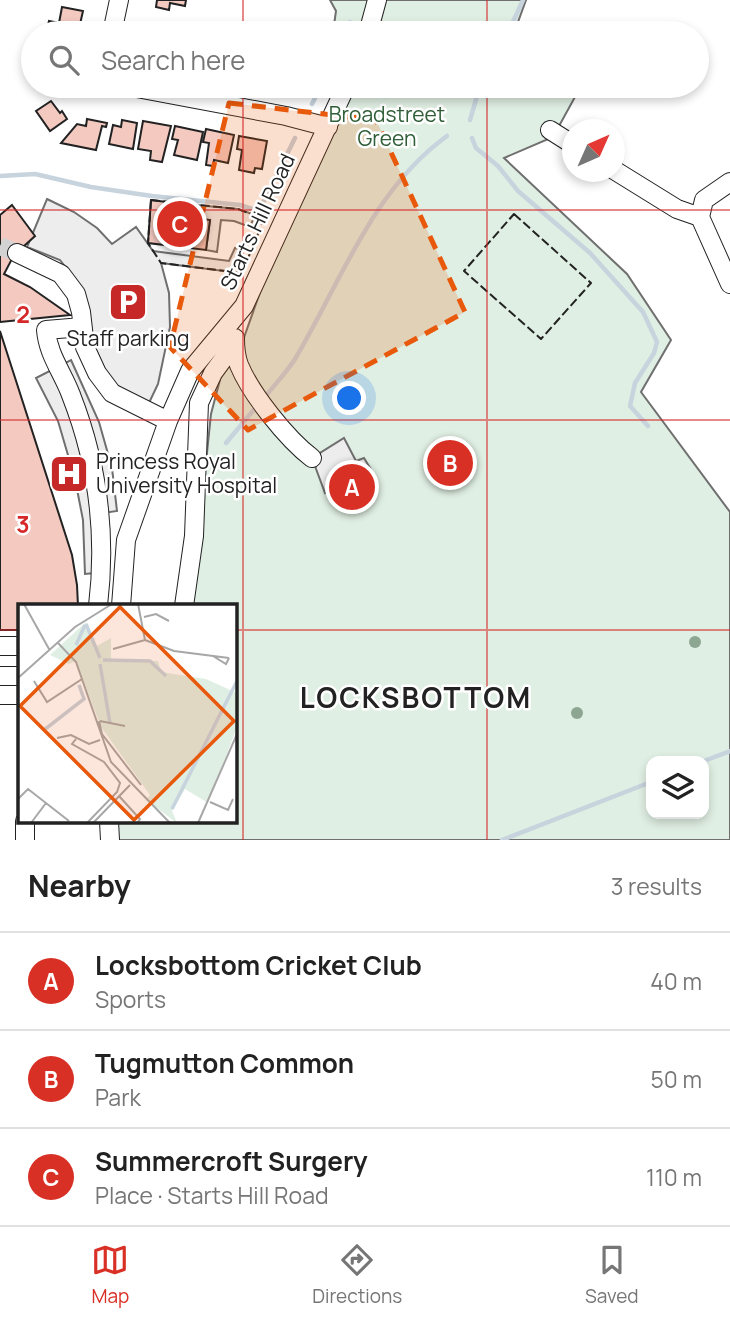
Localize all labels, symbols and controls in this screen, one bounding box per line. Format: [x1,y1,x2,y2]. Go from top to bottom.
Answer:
search box [21,21,709,98]
icon: search [45,41,83,79]
text: Search here [101,42,246,78]
park label: Broadstreet Green [329,100,445,152]
north arrow [562,119,625,182]
street label: Starts Hill Road [213,149,301,294]
pin: C [157,198,203,250]
parking icon: Staff parking [107,281,149,323]
text: 2 [16,298,30,330]
place label: Staff parking [66,324,190,352]
your location [332,381,366,415]
pin: B [427,437,473,489]
place label: Princess Royal University Hospital [96,447,277,499]
hospital icon: Princess Royal University Hospital [48,453,90,495]
pin: A [329,461,375,513]
text: 3 [16,508,30,540]
inset map [18,604,236,822]
district label: LOCKSBOTTOM [300,678,532,716]
map controls [646,756,709,819]
button: layers [646,756,709,819]
text: Nearby [28,865,131,906]
text: 3 results [611,870,702,902]
text: Locksbottom Cricket Club [95,947,422,983]
text: A [43,965,59,997]
text: 40 m [650,965,702,997]
text: Sports [95,983,166,1015]
text: Tugmutton Common [95,1045,354,1081]
text: B [44,1063,58,1095]
text: 50 m [651,1063,702,1095]
text: Park [95,1081,141,1113]
text: Summercroft Surgery [95,1143,367,1179]
text: C [43,1161,60,1193]
text: 110 m [646,1161,702,1193]
text: Place · Starts Hill Road [95,1179,329,1211]
tab: Map [91,1241,129,1309]
tab: Directions [312,1241,402,1309]
tab: Saved [585,1241,639,1309]

